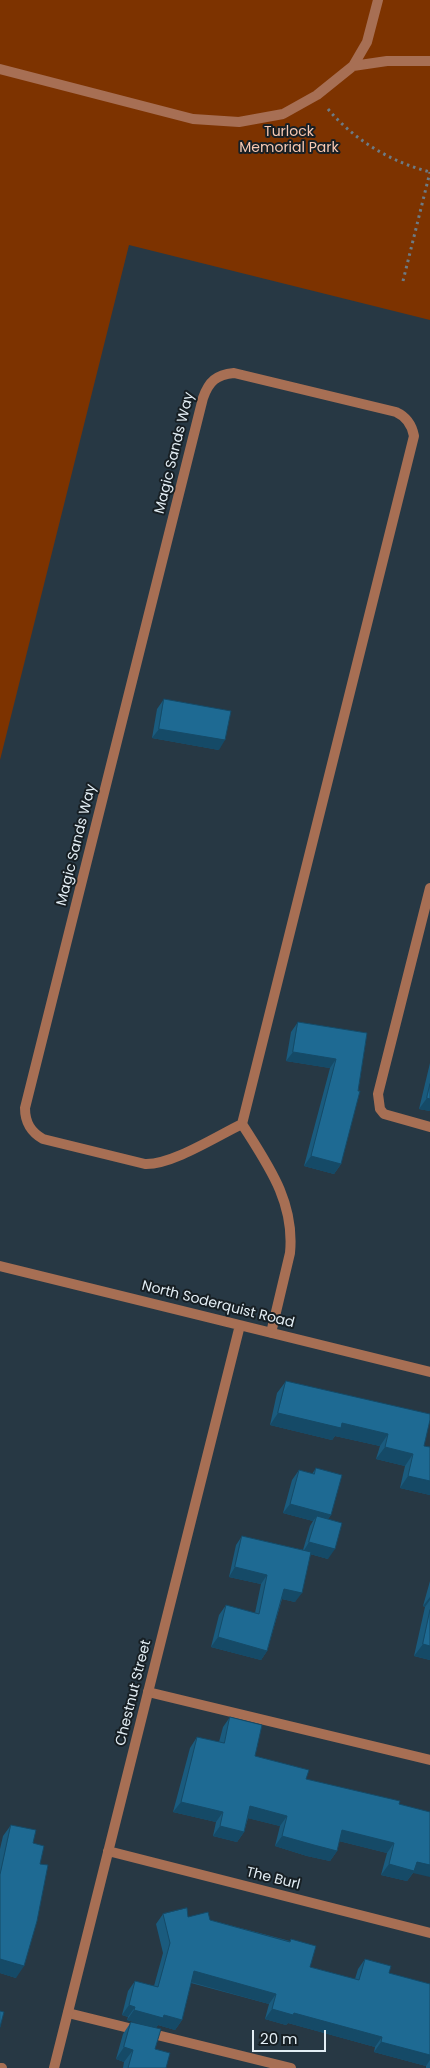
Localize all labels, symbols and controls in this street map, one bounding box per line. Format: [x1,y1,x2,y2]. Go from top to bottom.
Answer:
park label: Turlock Memorial Park [239,124,339,156]
street label: Magic Sands Way [152,390,198,516]
street label: Magic Sands Way [54,782,100,908]
street label: North Soderquist Road [140,1278,296,1332]
street label: Chestnut Street [113,1638,155,1748]
street label: The Burl [244,1864,302,1894]
scale bar [255,2020,329,2052]
text: 20 m [260,2028,298,2049]

